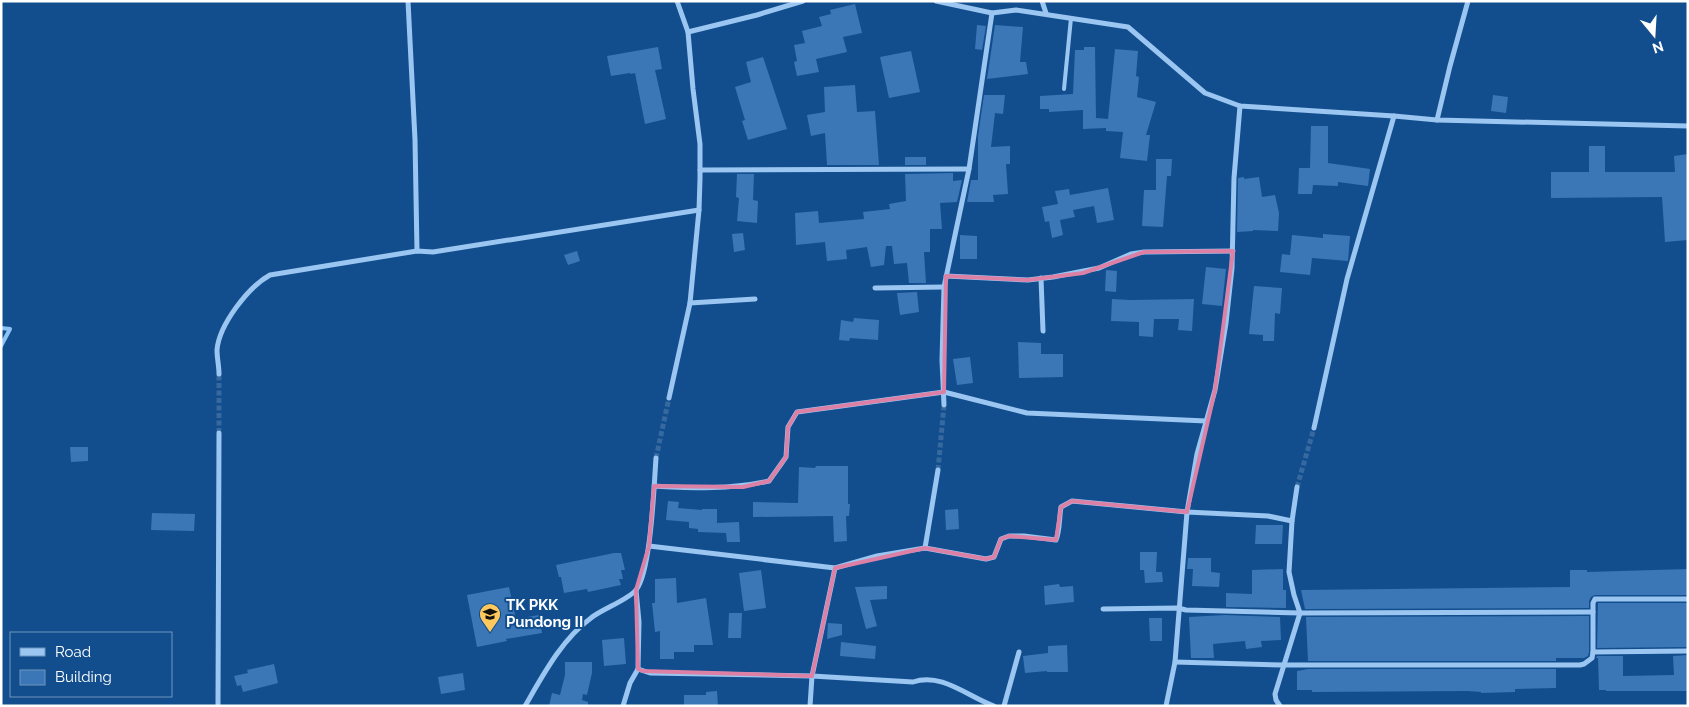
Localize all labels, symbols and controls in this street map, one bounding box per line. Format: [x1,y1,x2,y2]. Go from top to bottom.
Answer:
north arrow [1629,10,1679,60]
text: N [1650,38,1666,57]
place label: TK PKK Pundong II [506,596,583,631]
school or university icon: TK PKK Pundong II [478,602,502,633]
legend [10,632,172,697]
text: Road [55,643,91,661]
text: Building [55,668,112,686]

